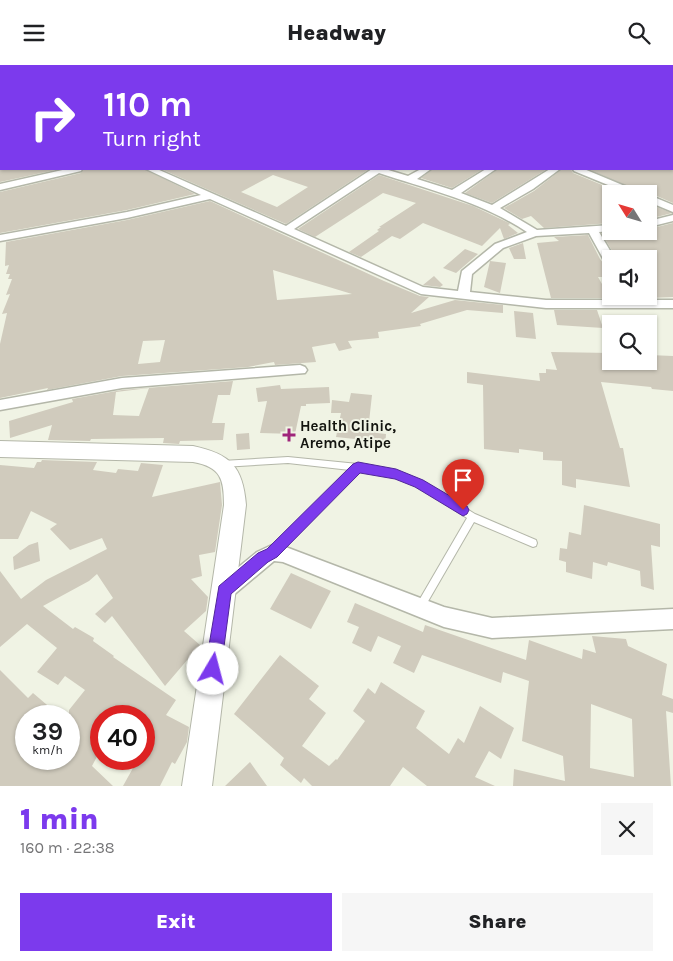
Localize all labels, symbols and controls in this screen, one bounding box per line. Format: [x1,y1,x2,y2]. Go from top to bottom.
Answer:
icon: menu [20,19,48,47]
icon: search [625,19,653,47]
text: Headway [287,20,386,46]
text: 110 m [103,84,192,125]
icon: right [20,85,85,150]
text: Turn right [103,126,201,152]
north arrow [602,185,658,240]
map controls [602,185,657,370]
button: sound [602,250,657,305]
button: search [602,315,657,370]
place label: Health Clinic, Aremo, Atipe [300,417,396,452]
marker: Health Clinic, Aremo, Atipe [282,428,296,442]
pin [442,459,484,510]
icon: arrive [449,466,477,494]
position arrow [186,642,238,694]
speed limit sign: 40 [90,705,155,770]
text: 39 [32,717,63,746]
text: km/h [32,743,63,757]
text: 1 min [20,801,99,837]
button: close [601,803,653,855]
text: 160 m · 22:38 [20,838,115,857]
button: Exit [20,893,332,951]
button: Share [342,893,653,951]

